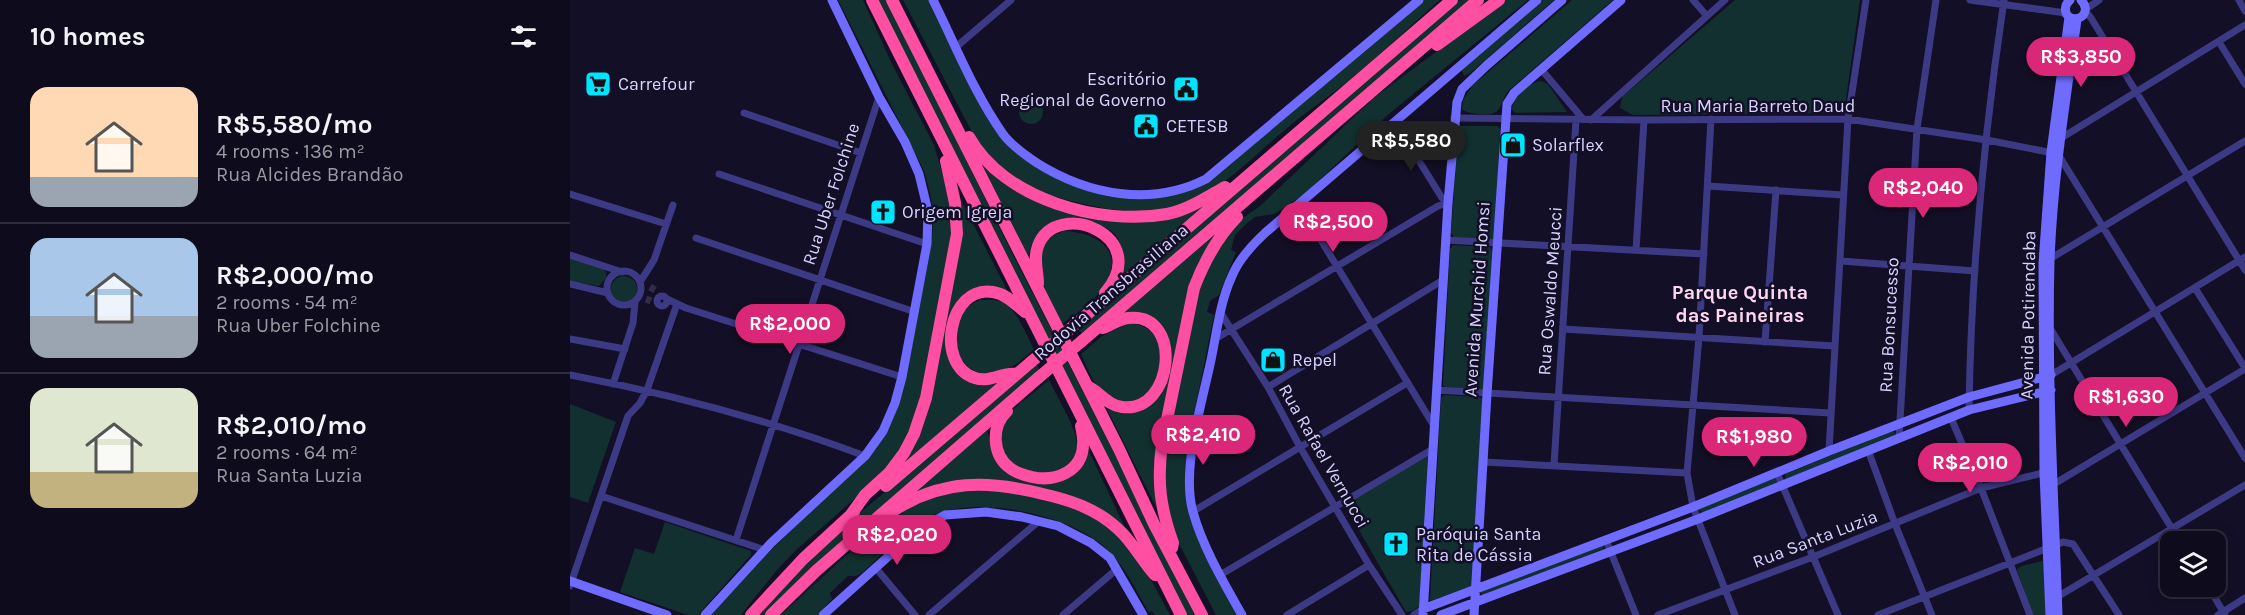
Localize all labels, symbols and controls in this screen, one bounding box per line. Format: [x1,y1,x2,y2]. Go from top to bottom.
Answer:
icon: filters [507,20,540,53]
text: 10 homes [30,21,145,52]
pin: R$3,850 [2026,37,2136,88]
text: R$3,850 [2040,45,2122,68]
place label: Escritório Regional de Governo [999,68,1166,111]
supermarket icon: Carrefour [583,69,613,99]
place label: Carrefour [618,73,695,95]
public building icon: Escritório Regional de Governo [1171,74,1201,104]
street label: Rua Maria Barreto Daud [1661,95,1855,117]
text: R$5,580/mo [216,109,372,140]
icon: home [78,111,150,183]
public building icon: CETESB [1131,111,1161,141]
place label: CETESB [1166,115,1228,137]
street label: Rua Uber Folchine [798,120,864,268]
pin: R$5,580 [1356,121,1466,172]
text: R$5,580 [1371,129,1451,152]
shop icon: Solarflex [1498,130,1528,160]
place label: Solarflex [1532,134,1604,156]
text: 4 rooms · 136 m² [216,140,365,163]
text: Rua Alcides Brandão [216,163,403,186]
pin: R$2,040 [1868,168,1978,219]
text: R$2,040 [1882,176,1964,199]
church icon: Origem Igreja [868,197,898,227]
street label: Avenida Murchid Homsi [1459,200,1495,398]
place label: Origem Igreja [902,201,1013,223]
pin: R$2,500 [1278,202,1388,253]
street label: Rua Oswaldo Meucci [1533,206,1567,376]
text: R$2,500 [1293,210,1373,233]
street label: Rodovia Transbrasiliana [1029,219,1193,365]
street label: Avenida Potirendaba [2016,230,2040,400]
street label: Rua Bonsucesso [1874,257,1904,393]
text: R$2,000/mo [216,260,374,291]
icon: home [78,262,150,334]
district label: Parque Quinta das Paineiras [1672,281,1808,327]
text: 2 rooms · 54 m² [216,291,358,314]
pin: R$2,000 [735,304,845,355]
text: R$2,000 [749,312,831,335]
text: Rua Uber Folchine [216,314,380,337]
shop icon: Repel [1258,345,1288,375]
place label: Repel [1292,349,1337,371]
pin: R$1,630 [2071,377,2181,428]
street label: Rua Rafael Vernucci [1274,380,1374,532]
text: R$1,630 [2088,385,2164,408]
text: R$2,010/mo [216,410,367,441]
icon: home [78,412,150,484]
pin: R$2,410 [1148,415,1258,466]
pin: R$1,980 [1699,417,1809,468]
text: R$2,410 [1165,423,1241,446]
text: R$1,980 [1716,425,1792,448]
text: 2 rooms · 64 m² [216,441,358,464]
pin: R$2,010 [1915,443,2025,494]
text: R$2,010 [1932,451,2008,474]
text: Rua Santa Luzia [216,464,363,487]
street label: Rua Santa Luzia [1750,505,1880,573]
pin: R$2,020 [842,515,952,566]
text: R$2,020 [856,523,938,546]
place label: Paróquia Santa Rita de Cássia [1416,523,1542,566]
church icon: Paróquia Santa Rita de Cássia [1381,529,1411,559]
map controls [2160,531,2226,597]
button: layers [2160,531,2226,597]

